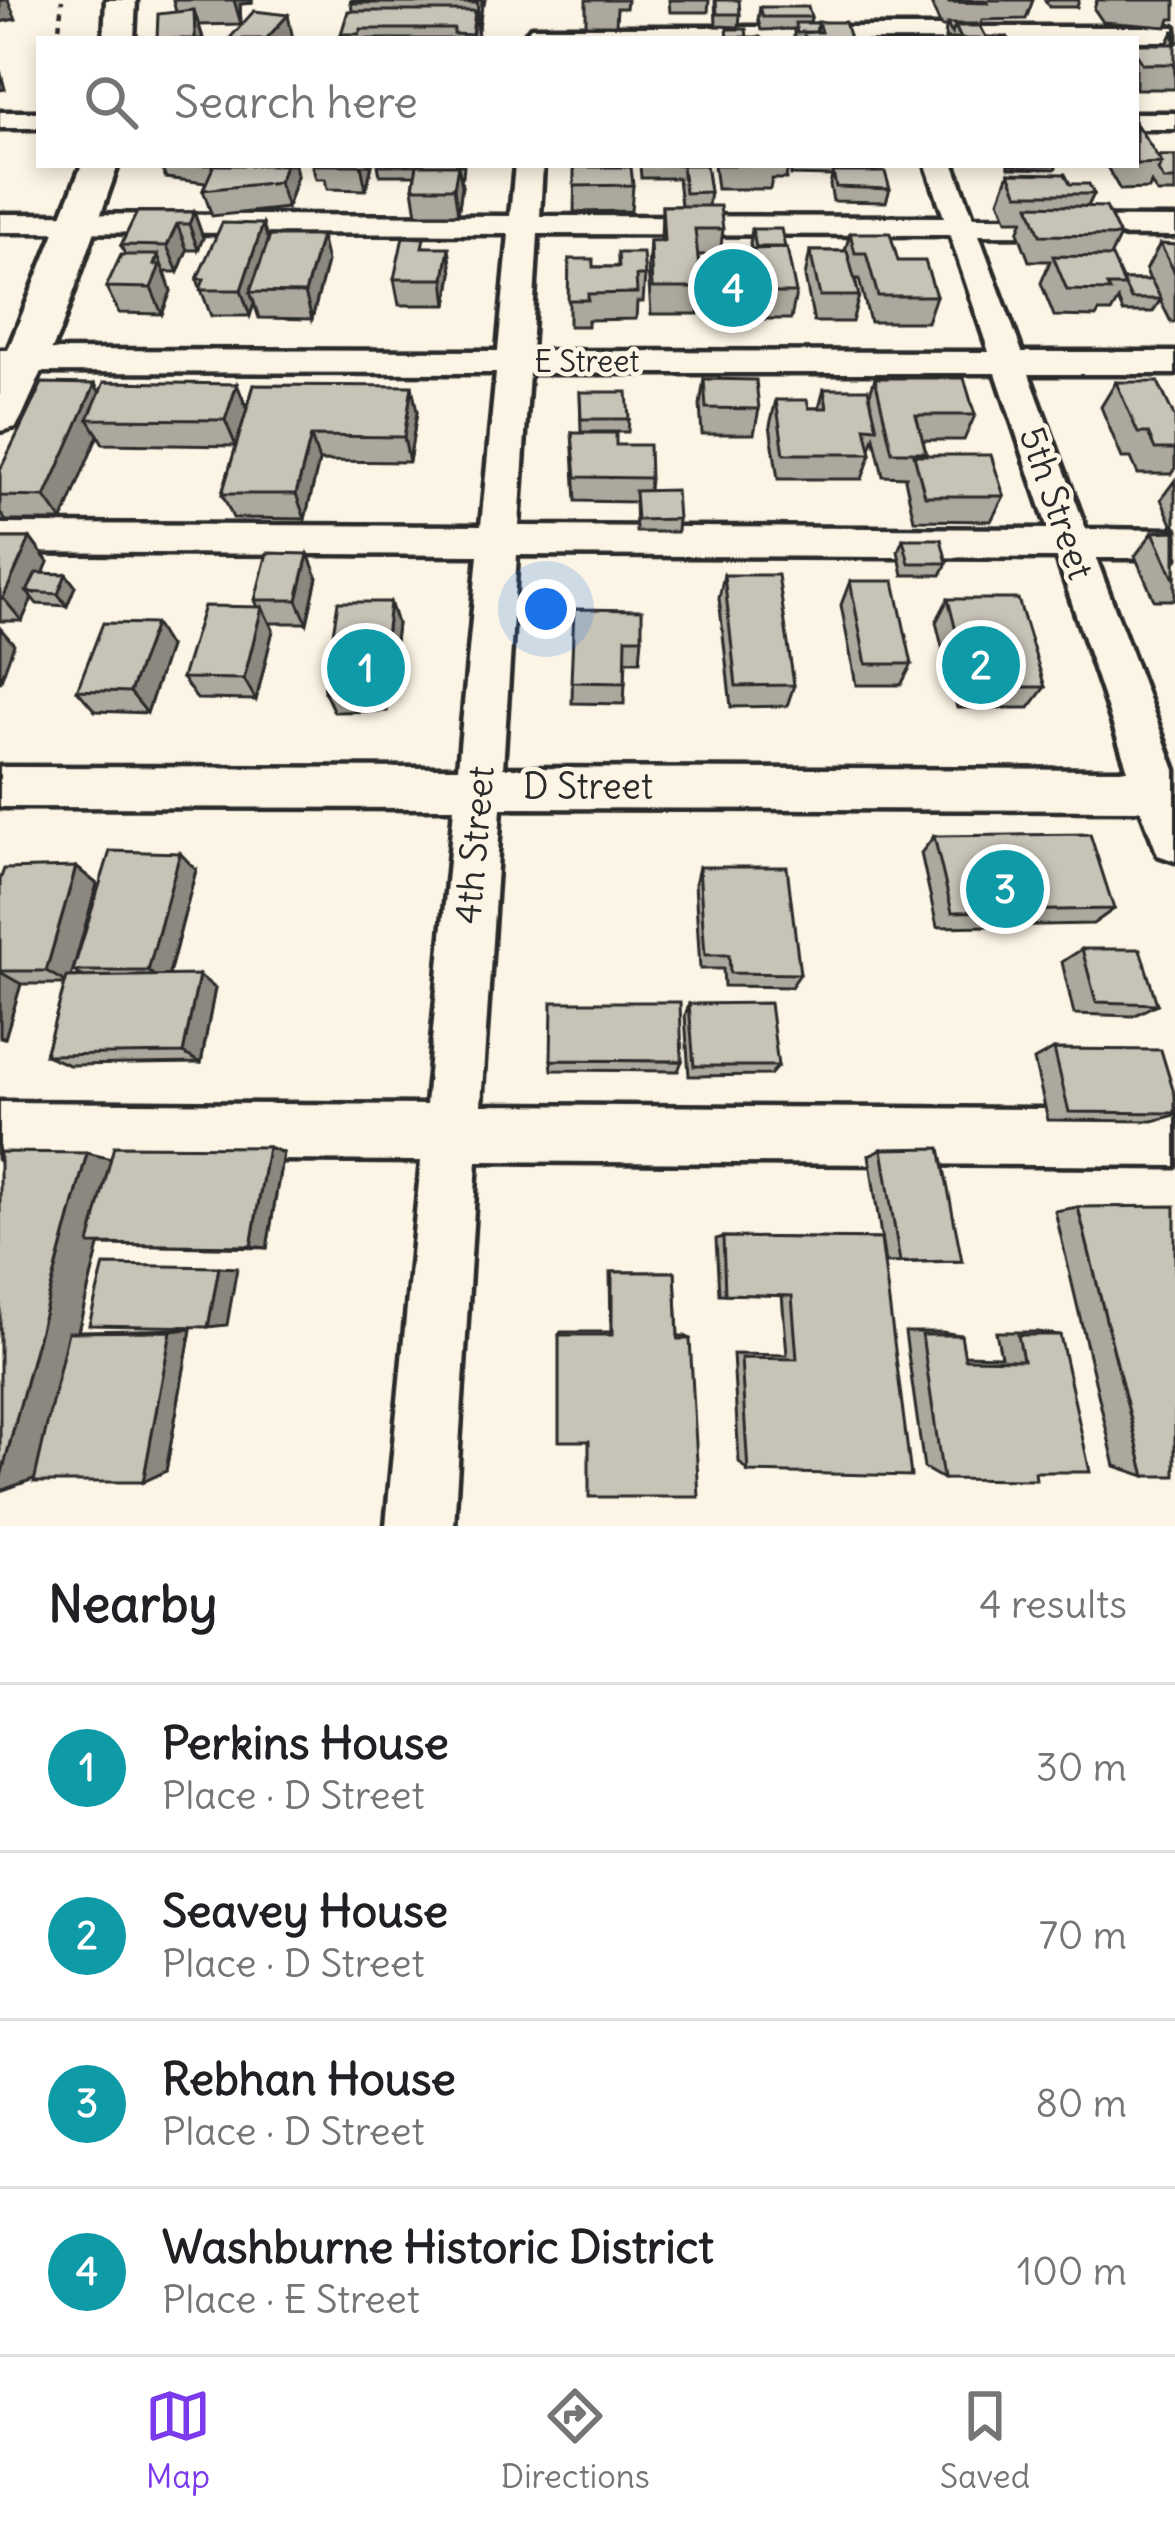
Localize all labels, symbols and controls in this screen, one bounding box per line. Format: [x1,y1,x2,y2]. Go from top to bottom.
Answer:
search box [36,36,1139,168]
icon: search [78,69,144,135]
text: Search here [174,74,418,130]
pin: 4 [694,243,772,333]
street label: E Street [535,342,639,380]
street label: 5th Street [1009,421,1104,585]
your location [516,579,576,639]
pin: 2 [942,620,1020,710]
pin: 1 [327,623,405,713]
street label: 4th Street [445,764,504,926]
street label: D Street [523,764,653,809]
pin: 3 [966,844,1044,934]
text: Nearby [48,1572,217,1636]
text: 4 results [979,1580,1127,1629]
text: Perkins House [162,1715,449,1771]
text: 1 [79,1743,95,1792]
text: 30 m [1036,1743,1127,1792]
text: Place · D Street [162,1771,425,1820]
text: Seavey House [162,1883,448,1939]
text: 2 [76,1911,98,1960]
text: 70 m [1039,1911,1127,1960]
text: Place · D Street [162,1939,425,1988]
text: Rebhan House [162,2051,456,2107]
text: 3 [76,2079,98,2128]
text: 80 m [1035,2079,1127,2128]
text: Place · D Street [162,2107,425,2156]
text: Washburne Historic District [162,2219,714,2275]
text: 4 [76,2247,98,2296]
text: 100 m [1017,2247,1127,2296]
text: Place · E Street [162,2275,420,2324]
tab: Map [145,2383,211,2497]
tab: Directions [501,2383,650,2497]
tab: Saved [940,2383,1030,2497]

